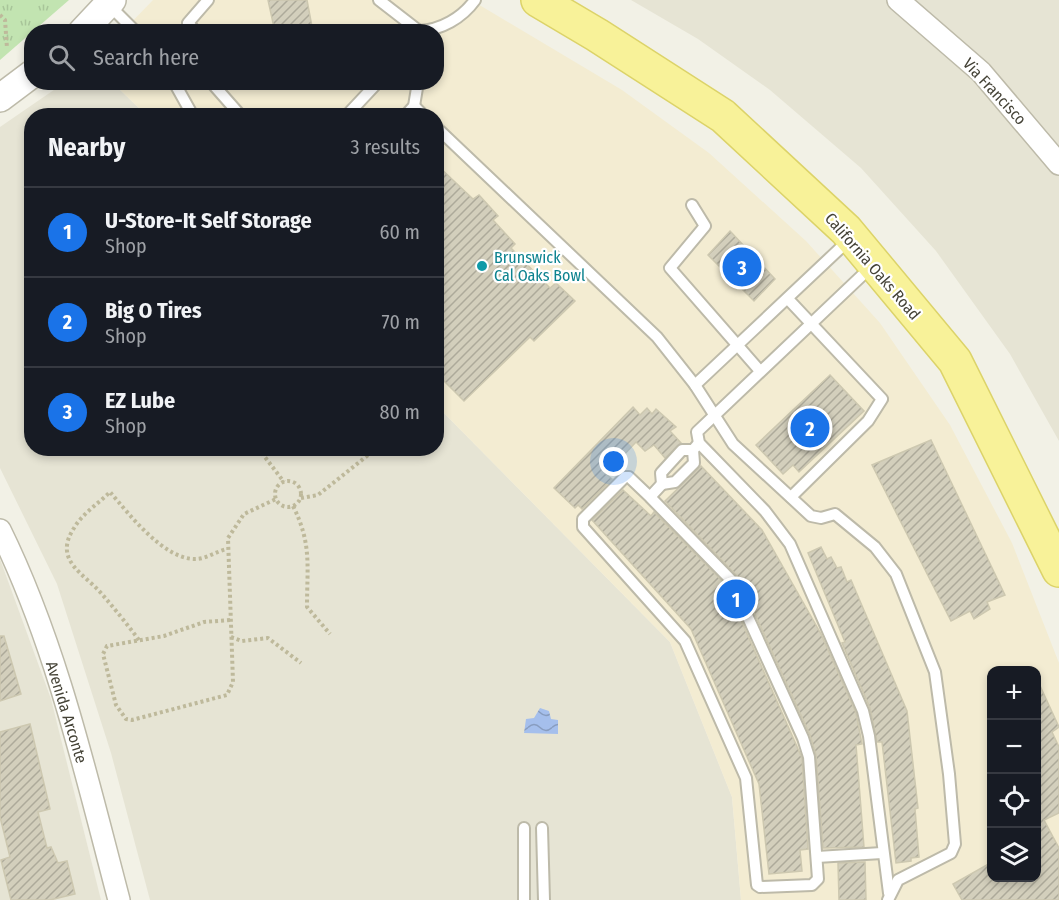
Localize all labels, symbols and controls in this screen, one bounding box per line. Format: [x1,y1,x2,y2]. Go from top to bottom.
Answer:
search box [24,24,444,90]
icon: search [45,41,78,74]
text: Search here [93,44,199,71]
street label: Via Francisco [959,54,1030,129]
text: Nearby [48,132,125,163]
text: 3 results [351,135,420,159]
text: U-Store-It Self Storage [105,207,312,234]
street label: California Oaks Road [821,209,924,324]
text: 1 [63,220,72,244]
text: 60 m [380,220,420,244]
text: Shop [105,234,147,258]
pin: 3 [722,244,762,290]
place label: Brunswick Cal Oaks Bowl [494,248,585,285]
marker: Brunswick Cal Oaks Bowl [475,259,489,273]
text: Big O Tires [105,297,202,324]
text: 2 [63,310,72,334]
text: 70 m [382,310,420,334]
text: Shop [105,324,147,348]
text: EZ Lube [105,387,175,414]
text: 3 [63,400,72,424]
text: 80 m [380,400,420,424]
pin: 2 [790,406,830,450]
text: Shop [105,414,147,438]
your location [599,447,628,476]
pin: 1 [716,576,756,622]
street label: Avenida Arconte [42,659,91,766]
map controls [987,666,1041,882]
button: + [987,666,1041,720]
button: − [987,720,1041,774]
button: locate [987,774,1041,828]
button: layers [987,828,1041,882]

